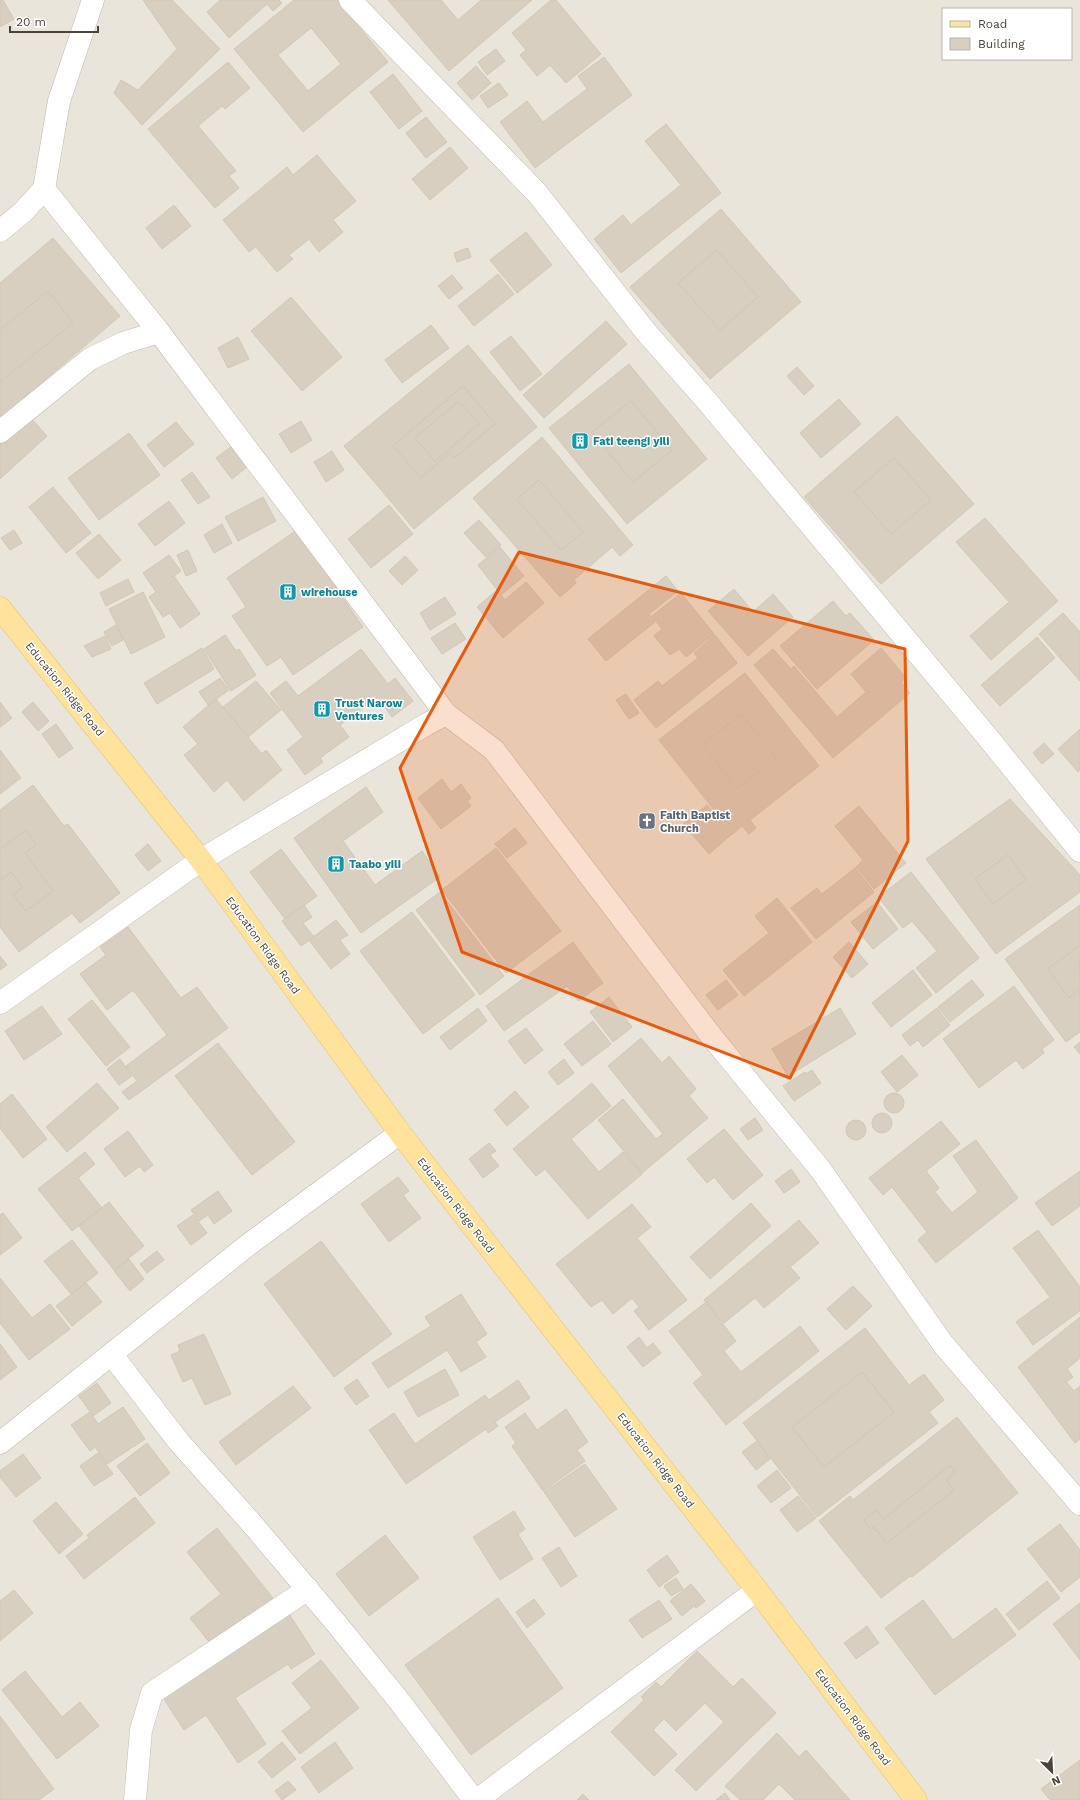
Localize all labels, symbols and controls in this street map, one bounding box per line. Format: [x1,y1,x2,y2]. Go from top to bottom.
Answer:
scale bar [10,8,98,34]
legend [942,8,1072,60]
text: 20 m [16,15,46,29]
text: Road [978,17,1007,31]
text: Building [978,37,1025,51]
building icon: Fati teengi yili [570,431,590,451]
place label: Fati teengi yili [593,435,669,448]
building icon: wirehouse [278,582,298,602]
place label: wirehouse [301,586,358,599]
street label: Education Ridge Road [23,640,107,739]
place label: Trust Narow Ventures [335,697,402,723]
building icon: Trust Narow Ventures [312,699,332,719]
place label: Faith Baptist Church [660,809,730,835]
church icon: Faith Baptist Church [637,811,657,831]
building icon: Taabo yili [326,854,346,874]
place label: Taabo yili [349,858,401,871]
street label: Education Ridge Road [223,894,302,997]
street label: Education Ridge Road [414,1155,497,1256]
street label: Education Ridge Road [614,1410,697,1511]
street label: Education Ridge Road [812,1667,893,1768]
north arrow [1032,1752,1072,1792]
text: N [1049,1773,1062,1788]

